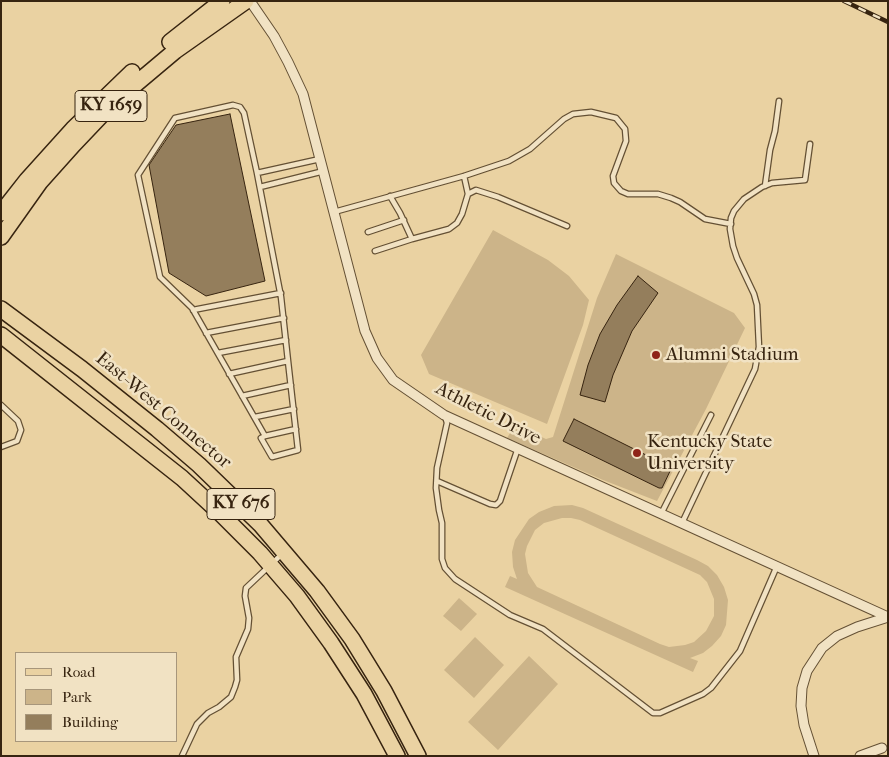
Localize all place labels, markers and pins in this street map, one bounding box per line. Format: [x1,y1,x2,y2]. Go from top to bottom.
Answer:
place label: Alumni Stadium [666,344,798,366]
marker: Alumni Stadium [650,349,662,361]
place label: Kentucky State University [647,431,772,475]
marker: Kentucky State University [631,447,643,459]

